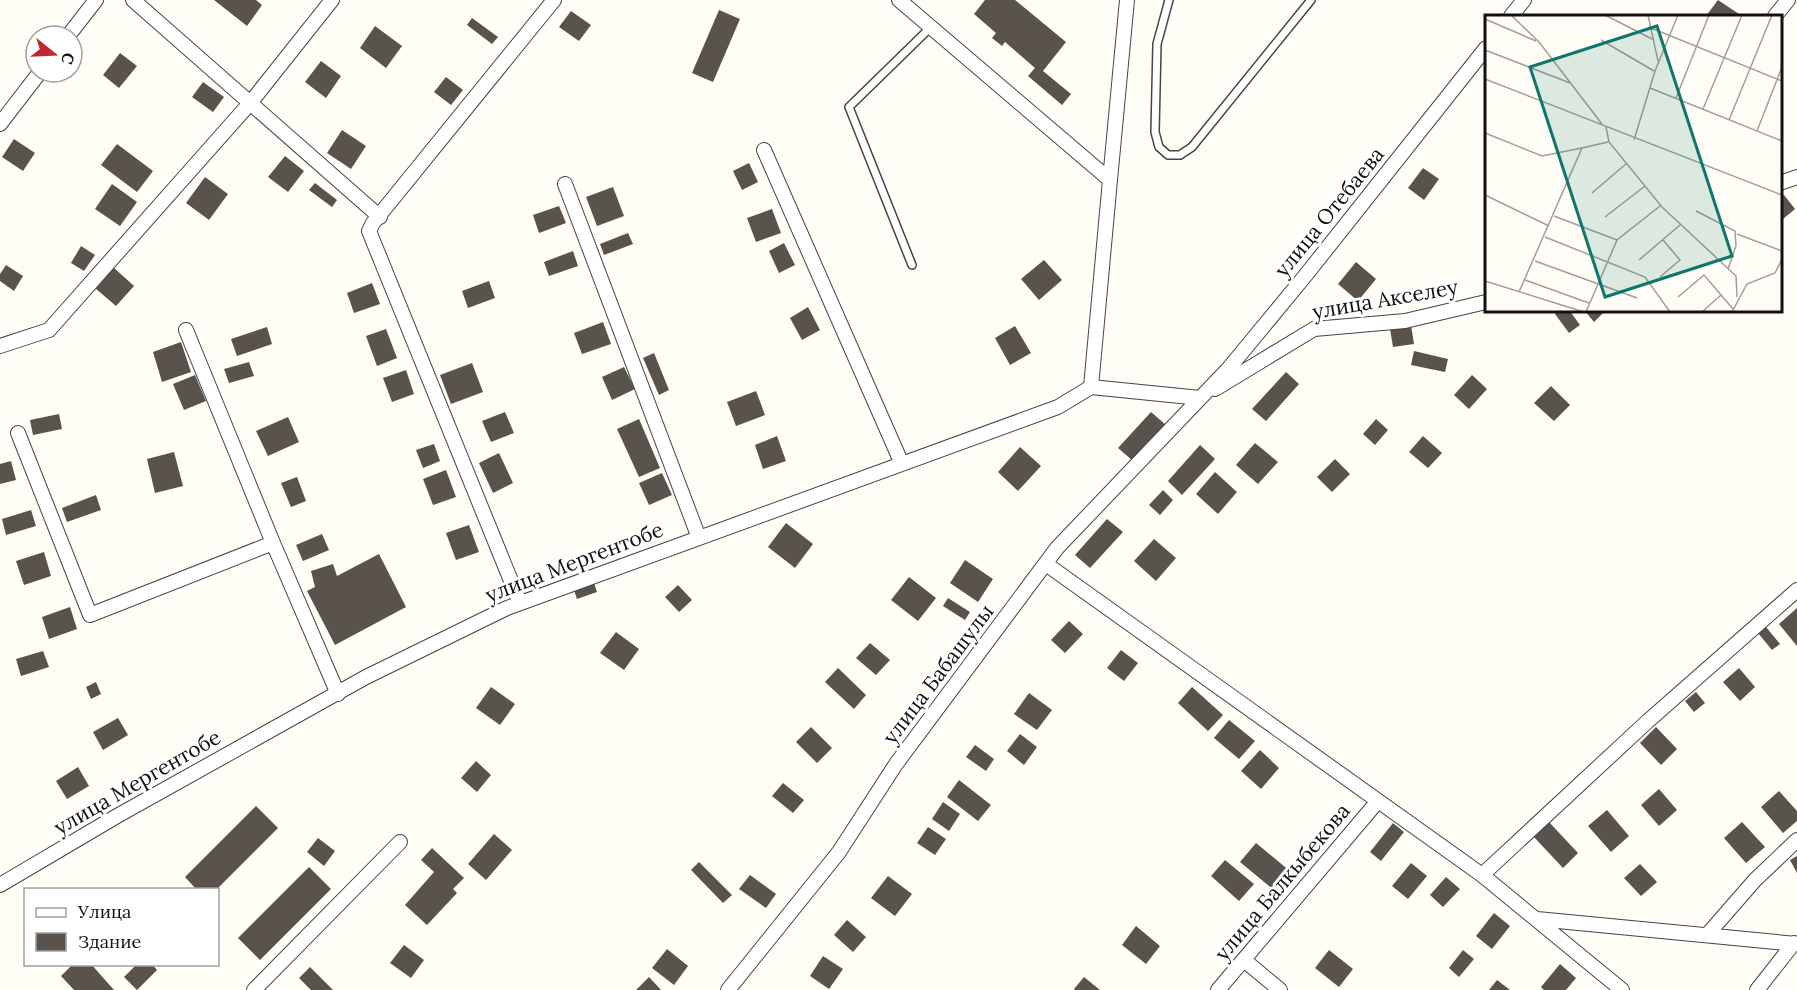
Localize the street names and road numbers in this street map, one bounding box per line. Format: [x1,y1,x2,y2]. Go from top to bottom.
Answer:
street label: улица Отебаева [1268,141,1390,283]
street label: улица Акселеу [1310,273,1460,325]
street label: улица Мергентобе [481,516,667,608]
street label: улица Бабашулы [877,599,999,749]
street label: улица Мергентобе [49,723,225,841]
street label: улица Балкыбекова [1208,798,1356,966]

